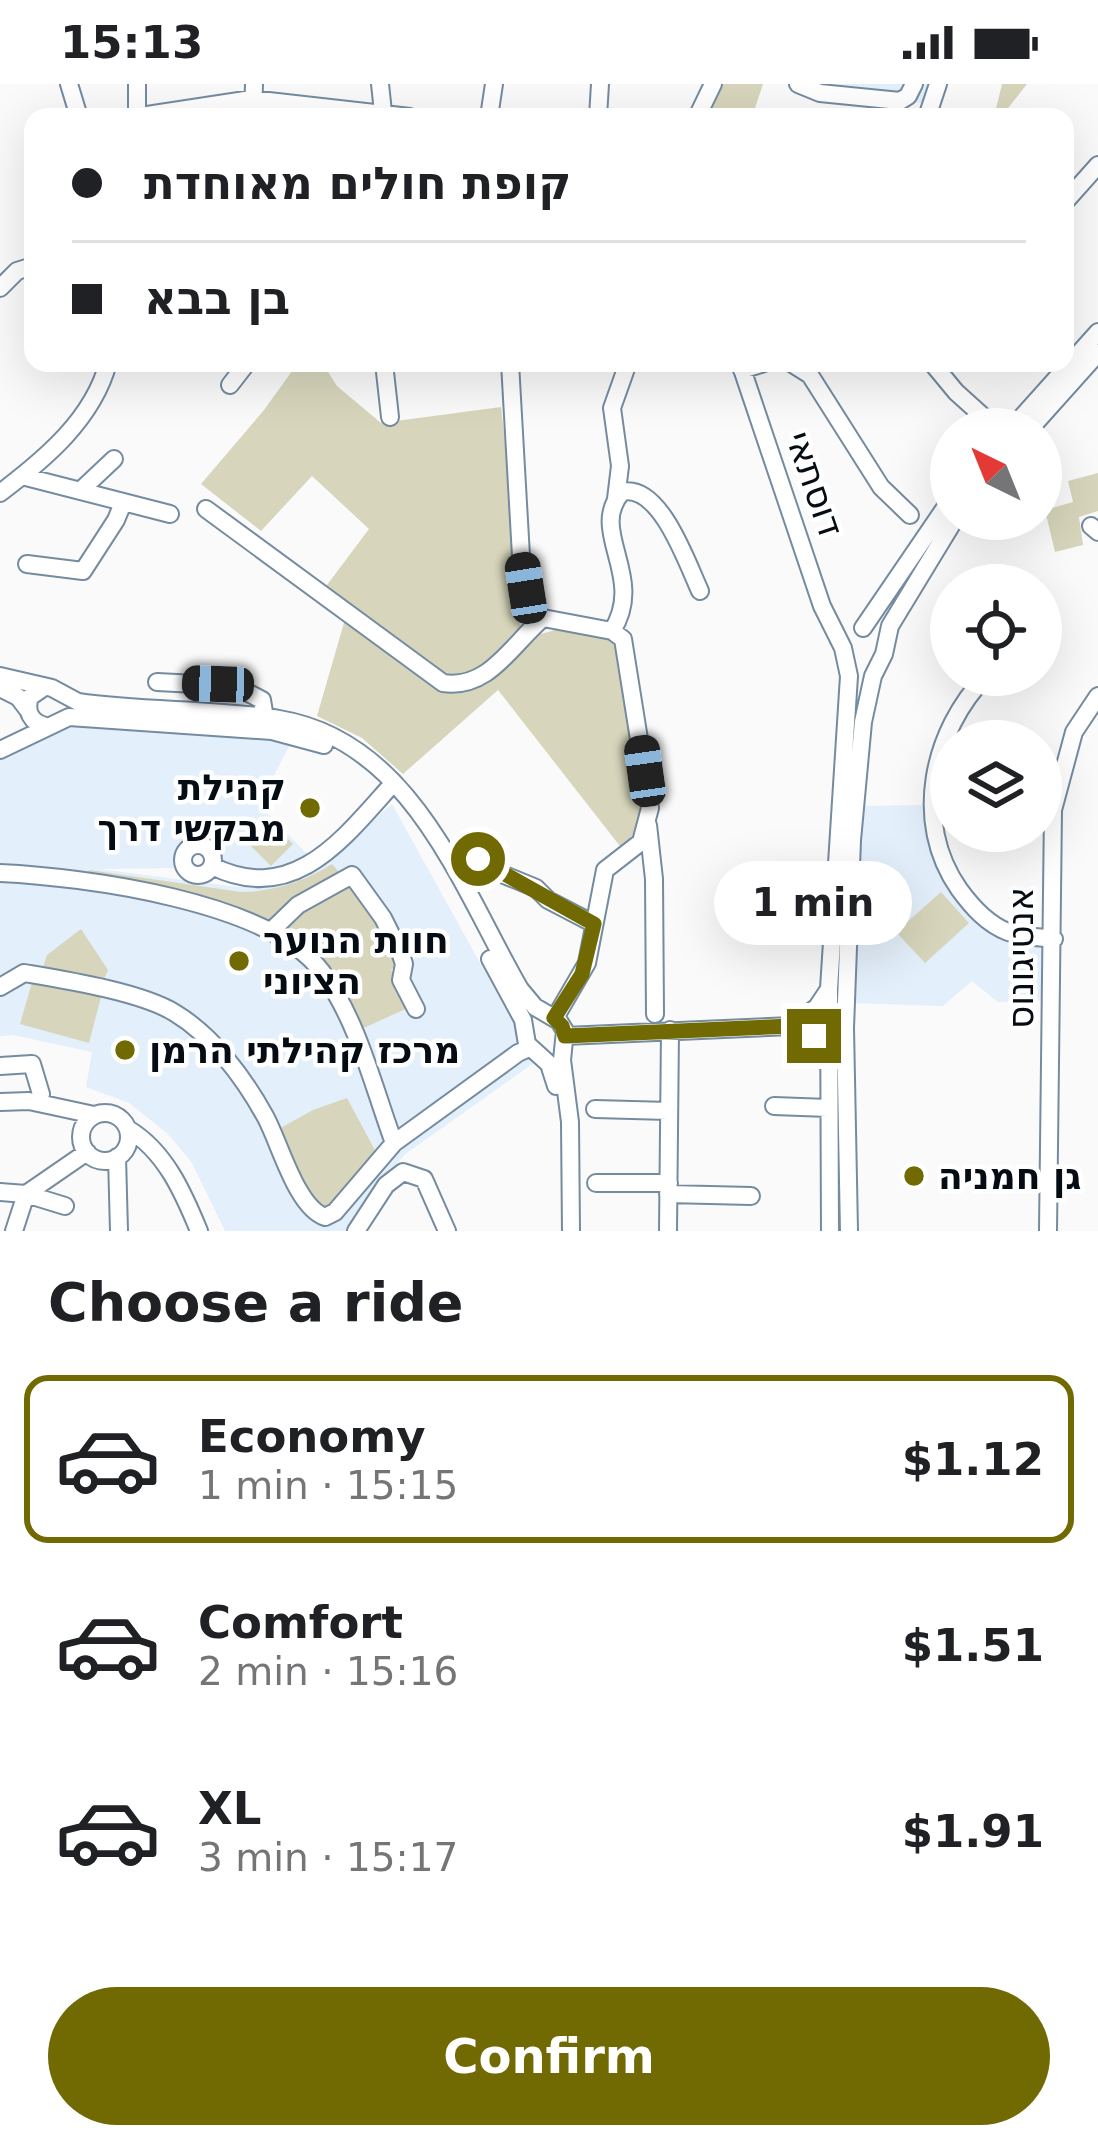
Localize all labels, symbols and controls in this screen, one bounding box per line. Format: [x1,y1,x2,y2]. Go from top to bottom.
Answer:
text: 15:13 [60,16,203,69]
text: קופת חולים מאוחדת [144,157,571,210]
text: בן בבא [144,272,290,325]
north arrow [930,408,1062,540]
map controls [930,408,1062,852]
street label: דוסתאי [778,426,852,542]
car [503,550,549,626]
button: locate [930,564,1062,696]
car [181,665,255,703]
button: layers [930,720,1062,852]
car [622,733,668,809]
place label: קהילת מבקשי דרך [97,767,286,850]
marker: קהילת מבקשי דרך [297,795,323,821]
route start [451,832,505,886]
callout: 1 min [715,862,913,946]
text: 1 min [752,880,874,925]
street label: אנטיגונוס [1000,887,1041,1029]
place label: חוות הנוער הציוני [263,920,449,1002]
marker: חוות הנוער הציוני [226,948,252,974]
route end [787,1009,841,1063]
place label: מרכז קהילתי הרמן [149,1030,460,1072]
marker: מרכז קהילתי הרמן [112,1037,138,1063]
place label: גן חמניה [938,1156,1081,1198]
marker: גן חמניה [901,1163,927,1189]
text: Choose a ride [48,1271,464,1334]
icon: car [54,1405,162,1513]
text: Economy [198,1410,426,1463]
text: $1.12 [902,1433,1044,1486]
text: 1 min · 15:15 [198,1463,458,1508]
icon: car [54,1591,162,1699]
text: Comfort [198,1596,403,1649]
text: $1.51 [902,1619,1044,1672]
text: 2 min · 15:16 [198,1649,458,1694]
icon: car [54,1777,162,1885]
text: XL [198,1782,261,1835]
text: $1.91 [902,1805,1044,1858]
text: 3 min · 15:17 [198,1835,458,1880]
button: Confirm [48,1987,1050,2125]

